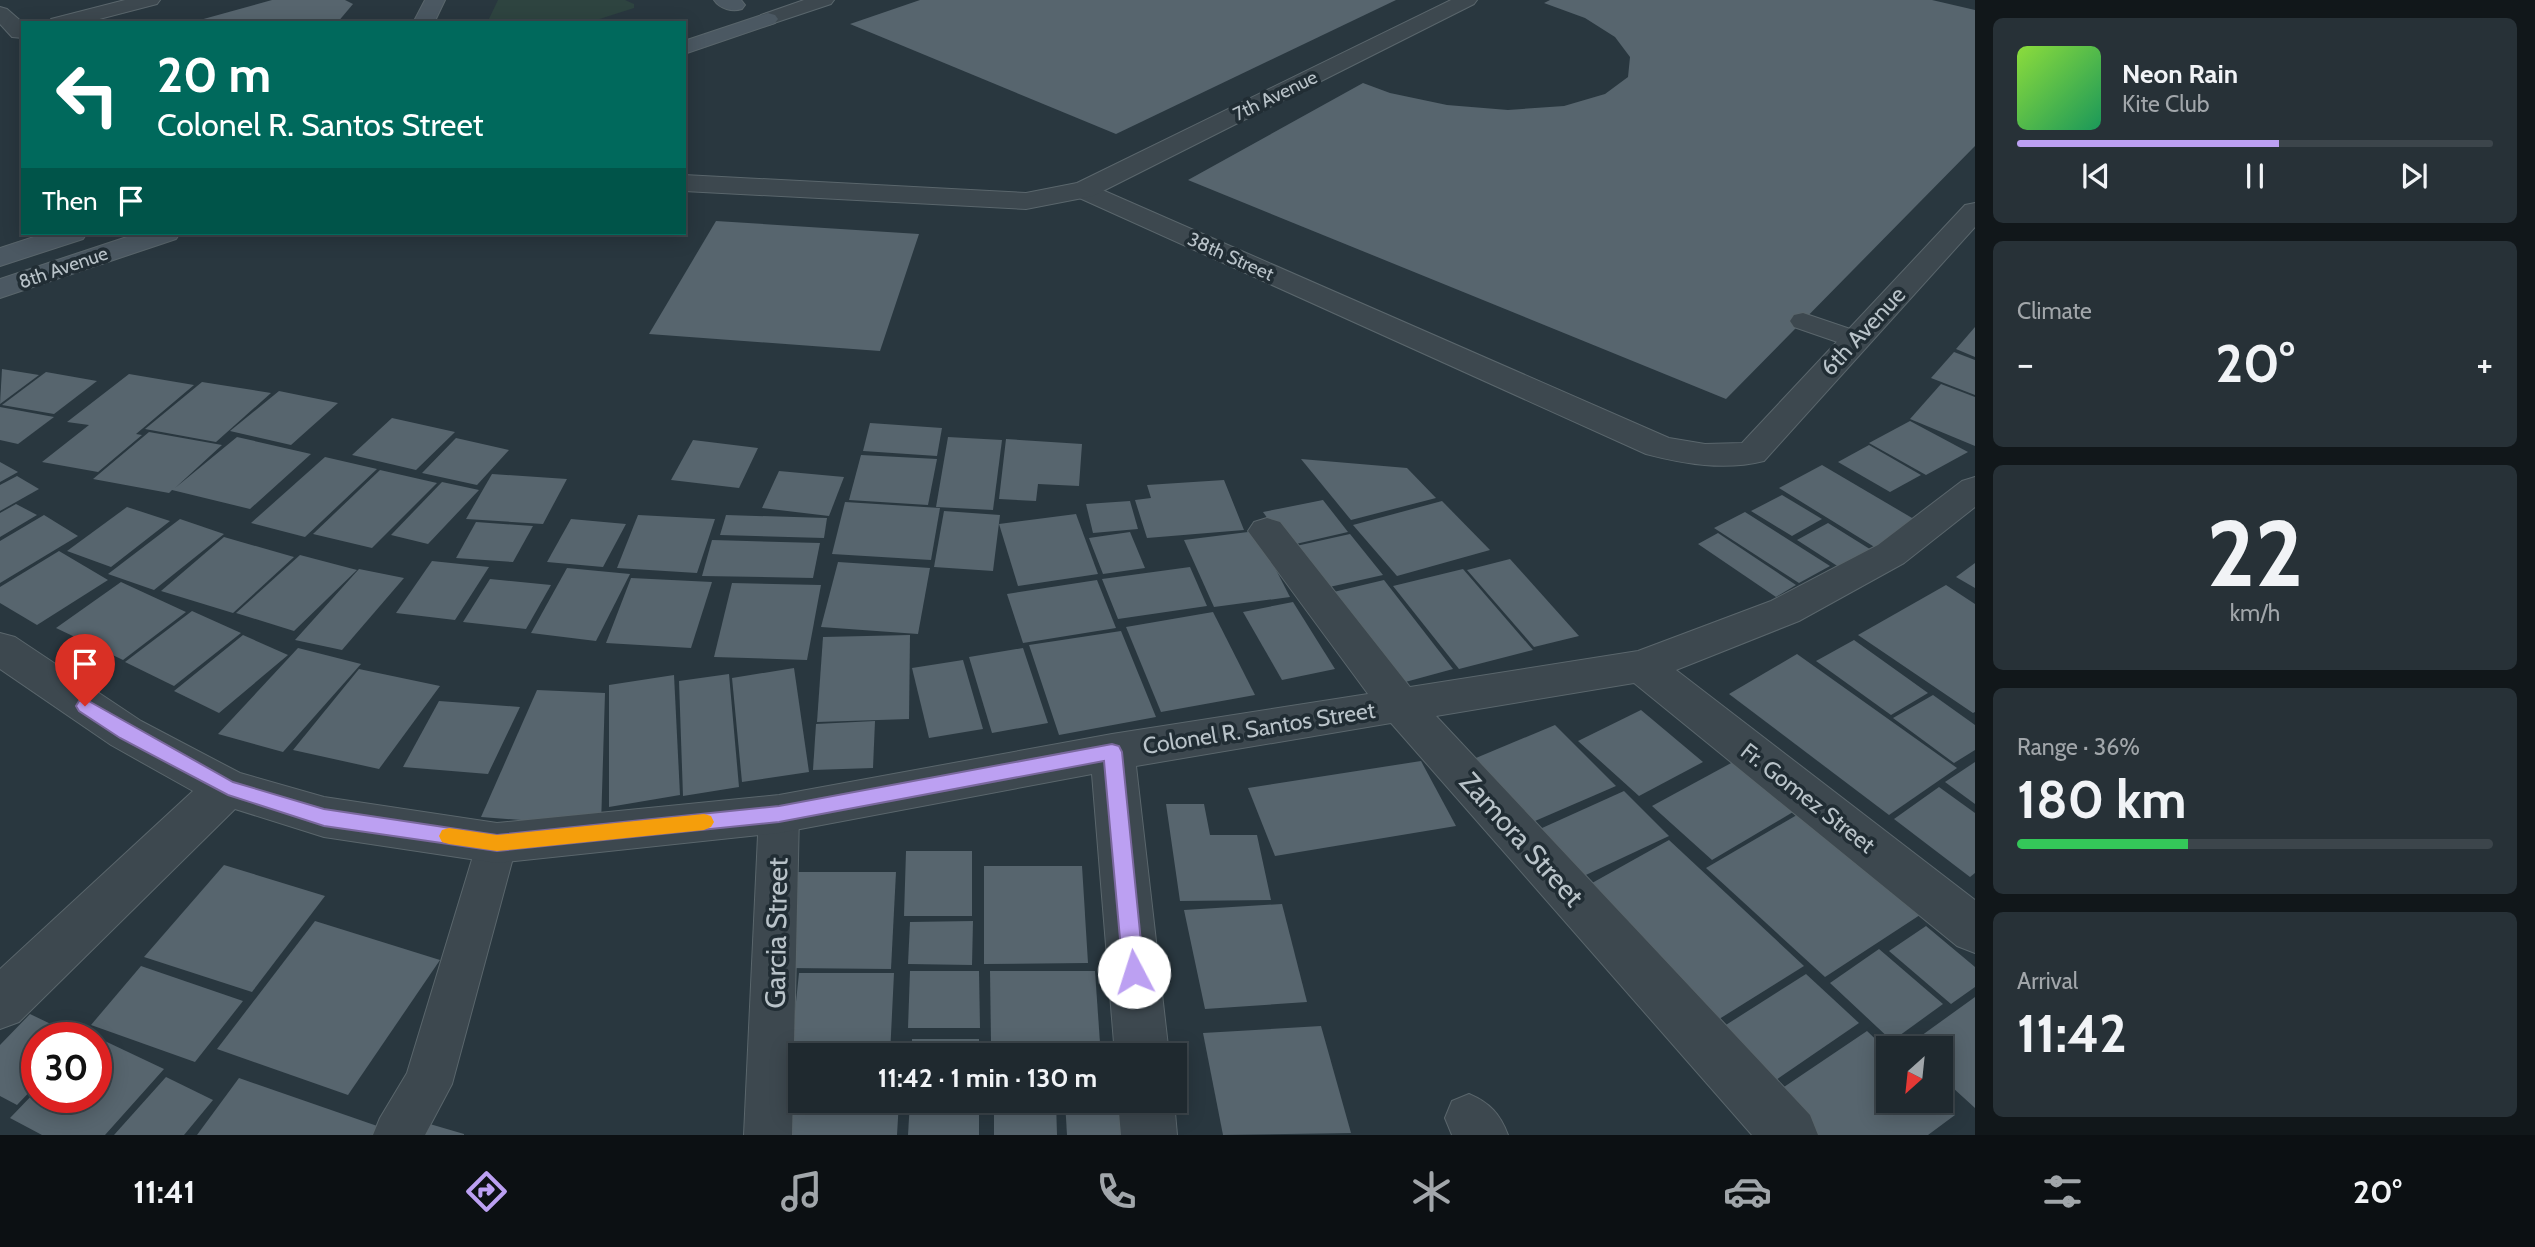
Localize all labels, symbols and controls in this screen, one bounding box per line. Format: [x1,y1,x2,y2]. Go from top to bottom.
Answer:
text: 20 m [157,45,271,104]
icon: left [42,49,133,140]
text: Neon Rain [2122,58,2238,90]
street label: 7th Avenue [1229,65,1321,126]
text: Kite Club [2122,90,2209,118]
text: Colonel R. Santos Street [157,105,484,144]
icon: previous [2077,157,2115,195]
icon: pause [2236,157,2274,195]
icon: next [2395,157,2433,195]
icon: arrive [112,182,150,220]
text: Then [42,185,98,217]
street label: 38th Street [1184,227,1278,286]
street label: 8th Avenue [16,241,111,293]
street label: 6th Avenue [1815,281,1911,381]
text: Climate [2017,297,2092,325]
text: 20° [2215,332,2295,395]
text: − [2017,340,2034,387]
text: + [2476,340,2493,387]
text: 22 [2207,498,2303,609]
text: km/h [2230,599,2280,627]
pin [55,634,115,706]
icon: arrive [66,645,104,683]
street label: Colonel R. Santos Street [1141,696,1377,760]
text: Range · 36% [2017,733,2140,761]
street label: Fr. Gomez Street [1735,737,1881,859]
street label: Zamora Street [1453,765,1591,913]
text: 180 km [2017,768,2186,831]
street label: Garcia Street [758,857,794,1009]
position arrow [1097,935,1171,1009]
text: Arrival [2017,967,2078,995]
text: 11:42 [2017,1002,2127,1065]
speed limit sign: 30 [21,1022,112,1113]
north arrow [1876,1036,1953,1113]
map controls [1876,1036,1953,1113]
text: 11:42 · 1 min · 130 m [878,1062,1097,1094]
icon: directions [462,1167,511,1216]
icon: music [777,1167,826,1216]
icon: phone [1092,1167,1141,1216]
icon: climate [1407,1167,1456,1216]
icon: car [1723,1167,1772,1216]
icon: filters [2038,1167,2087,1216]
text: 11:41 [133,1172,195,1211]
text: 20° [2353,1172,2402,1211]

